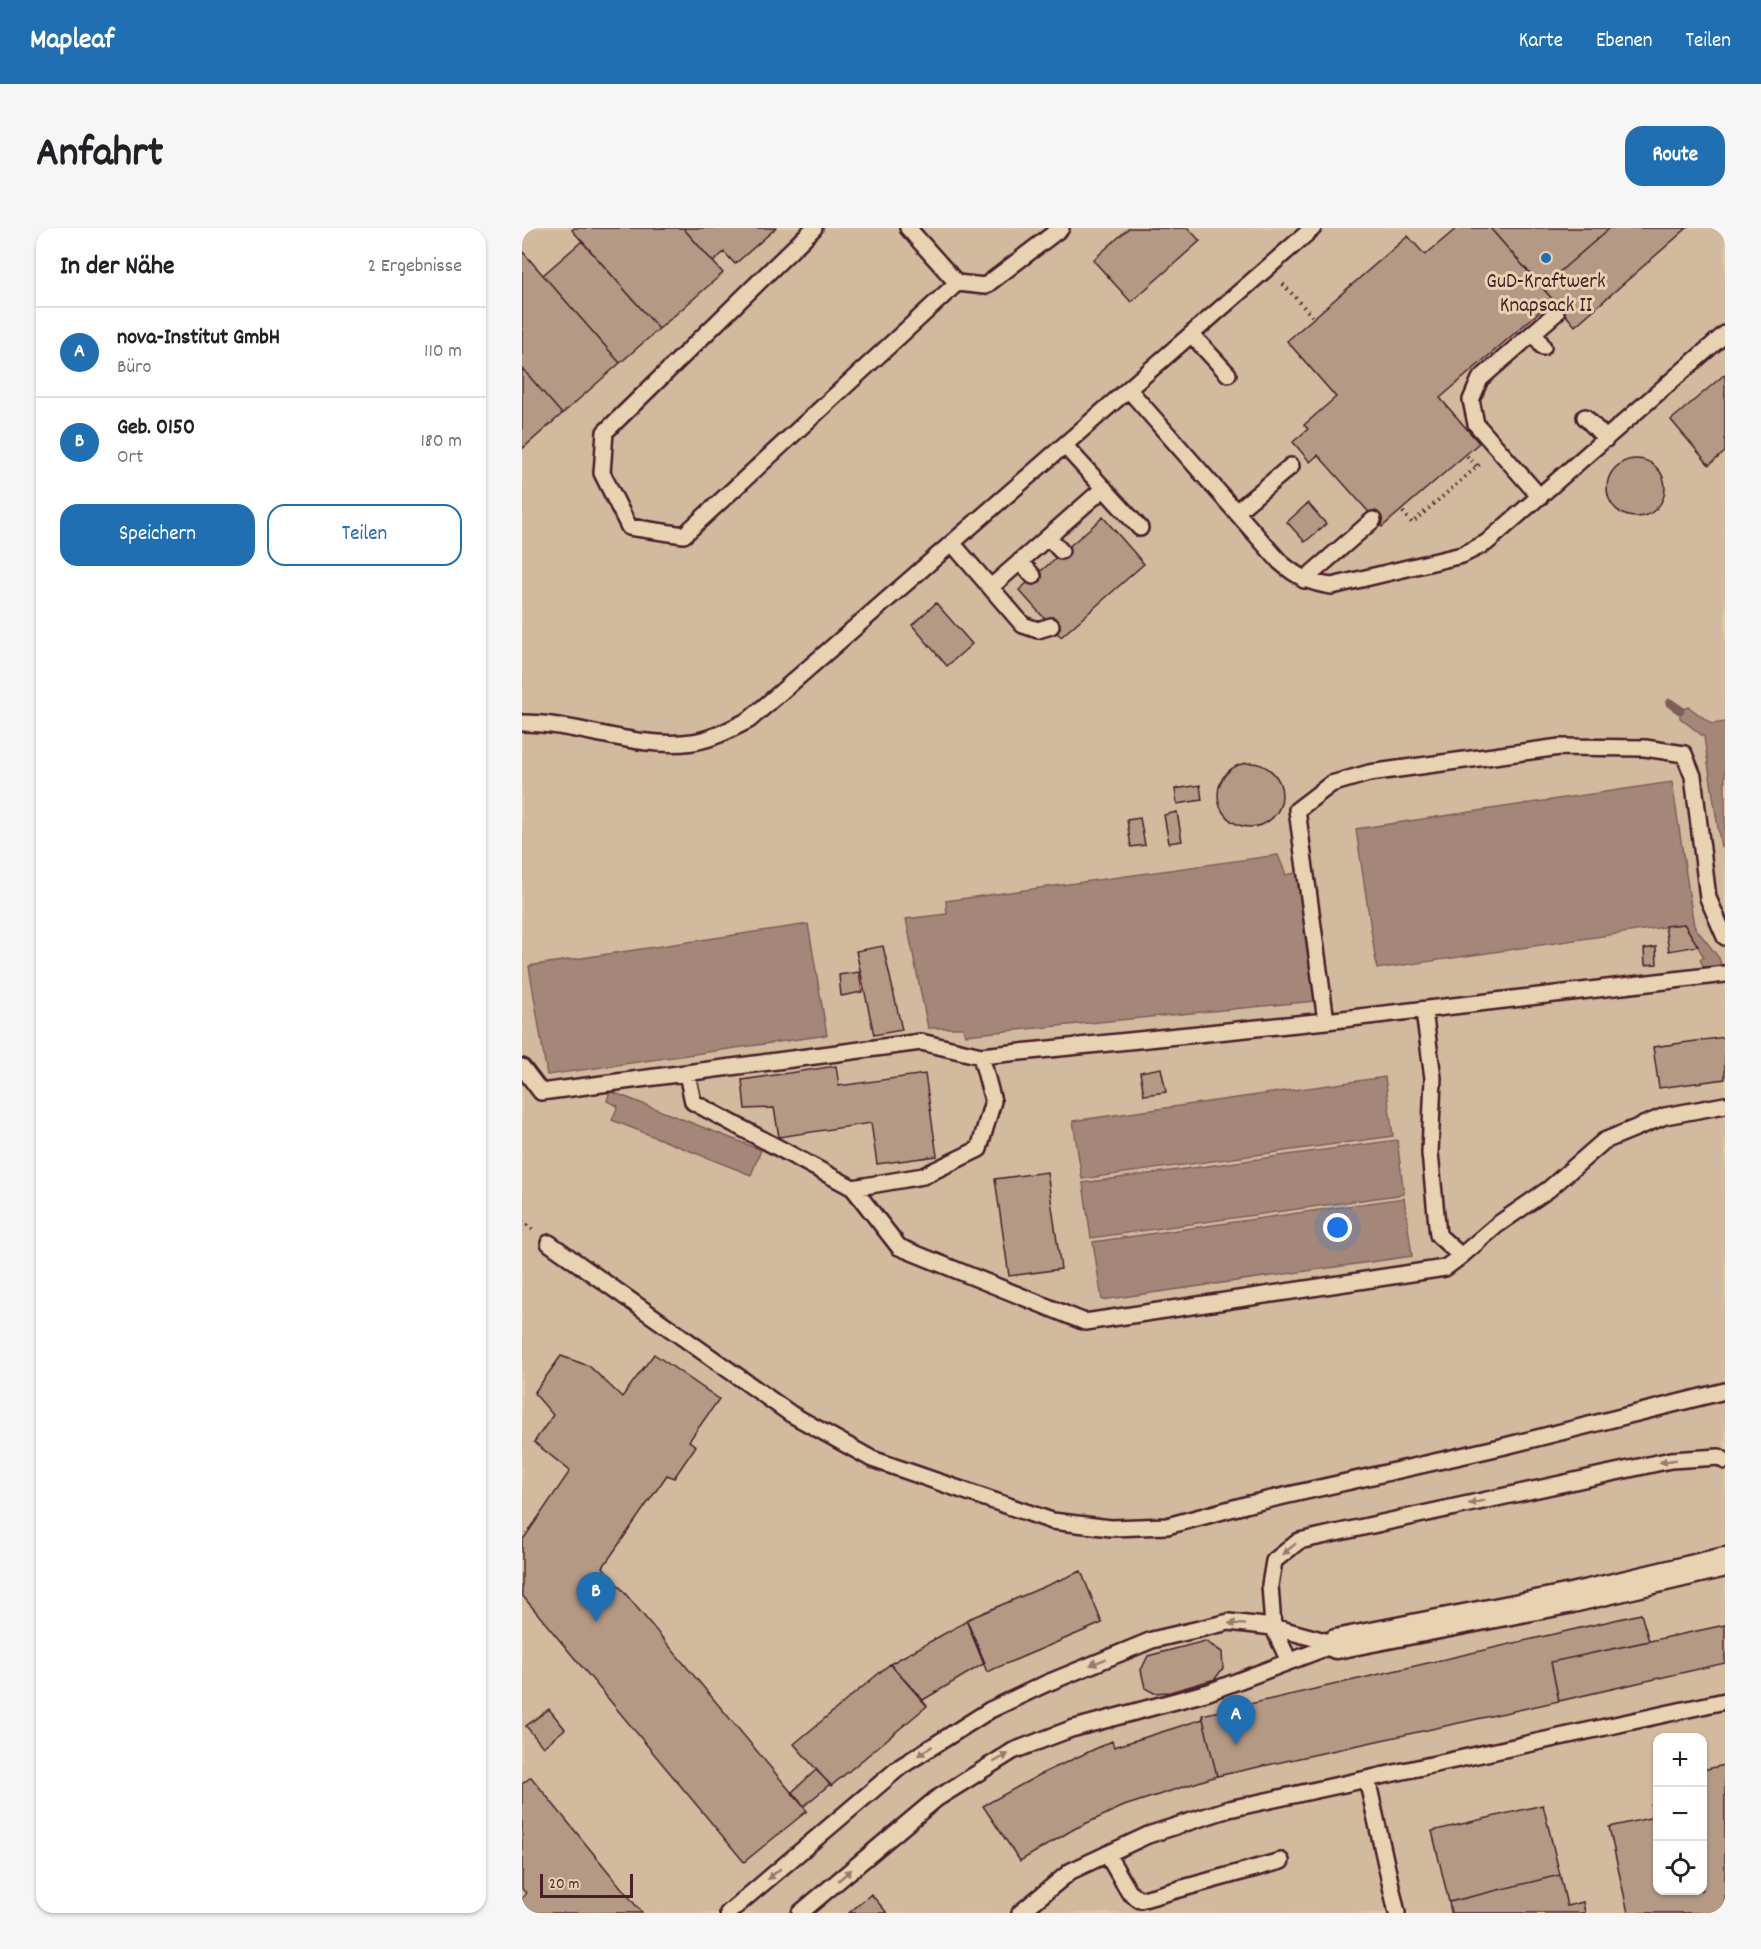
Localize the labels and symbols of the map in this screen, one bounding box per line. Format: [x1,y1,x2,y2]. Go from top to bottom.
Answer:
marker: GuD-Kraftwerk Knapsack II [1539,251,1553,265]
place label: GuD-Kraftwerk Knapsack II [1486,268,1606,322]
your location [1323,1213,1352,1242]
one-way arrow [1658,1456,1677,1465]
one-way arrow [1468,1498,1487,1508]
one-way arrow [1282,1542,1297,1555]
pin: B [576,1572,616,1622]
one-way arrow [1228,1619,1247,1629]
one-way arrow [1088,1657,1106,1667]
pin: A [1216,1696,1256,1745]
one-way arrow [917,1746,933,1757]
one-way arrow [993,1753,1009,1764]
one-way arrow [766,1868,782,1881]
one-way arrow [837,1869,853,1882]
scale bar [540,1871,633,1898]

